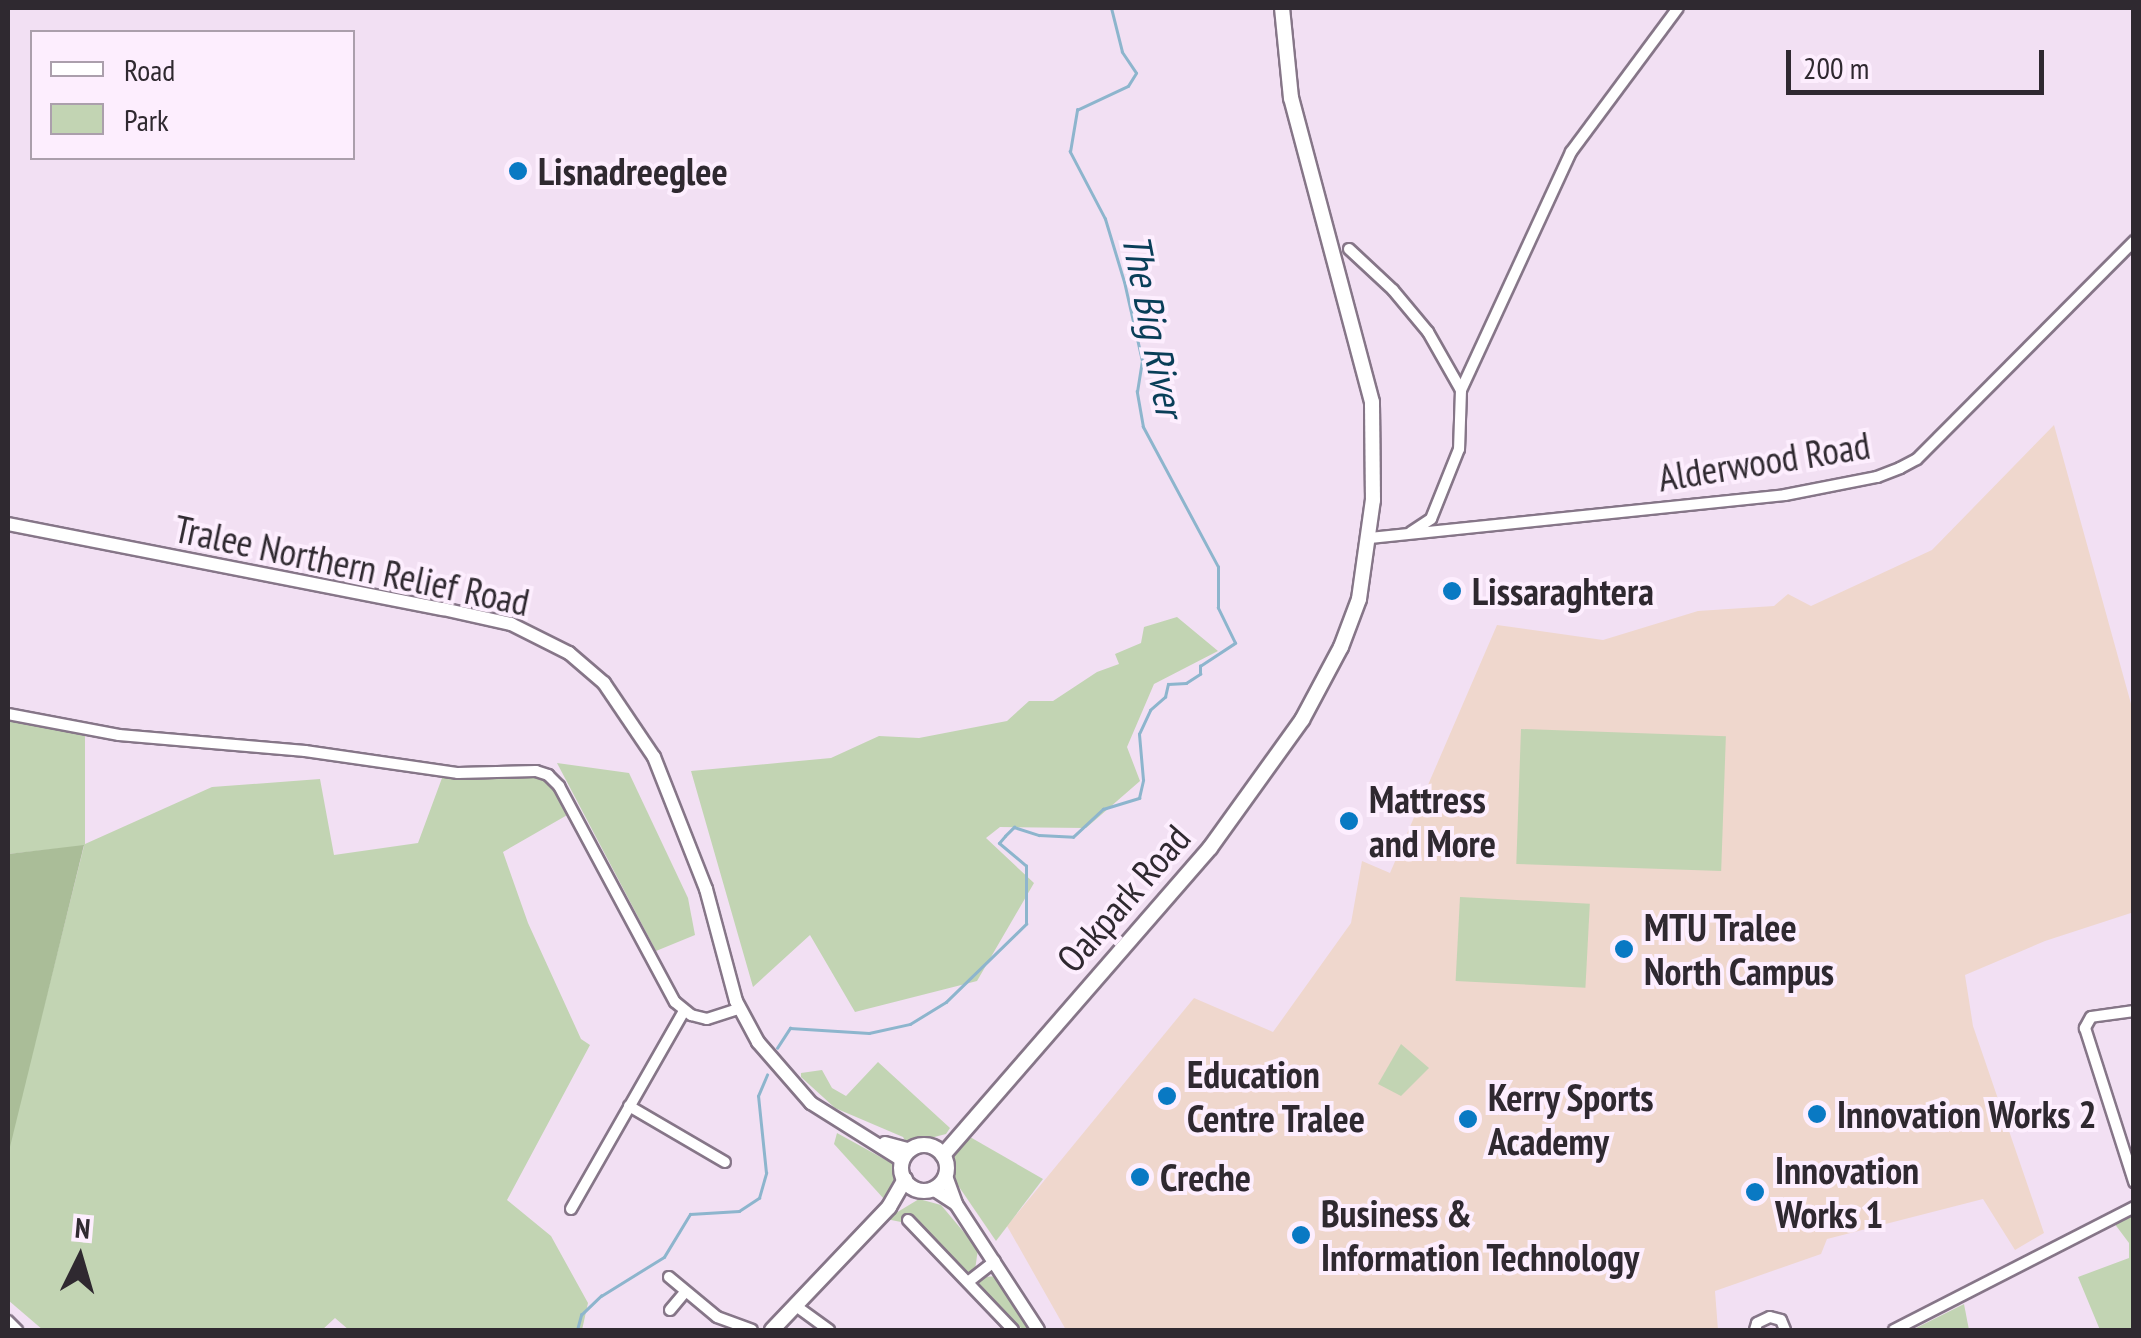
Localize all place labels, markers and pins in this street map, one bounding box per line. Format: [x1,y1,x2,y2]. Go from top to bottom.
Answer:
place label: Lisnadreeglee [538,148,728,194]
marker: Lisnadreeglee [507,160,529,182]
place label: Lissaraghtera [1472,568,1654,614]
marker: Lissaraghtera [1441,580,1463,602]
place label: Mattress and More [1369,776,1496,866]
marker: Mattress and More [1338,810,1360,832]
place label: MTU Tralee North Campus [1644,904,1835,994]
marker: MTU Tralee North Campus [1613,938,1635,960]
place label: Education Centre Tralee [1187,1051,1366,1140]
place label: Kerry Sports Academy [1488,1074,1655,1164]
marker: Education Centre Tralee [1156,1085,1178,1107]
place label: Innovation Works 2 [1837,1091,2097,1137]
marker: Innovation Works 2 [1806,1103,1828,1125]
marker: Kerry Sports Academy [1457,1108,1479,1130]
place label: Innovation Works 1 [1775,1147,1919,1236]
place label: Creche [1160,1154,1251,1200]
marker: Creche [1129,1166,1151,1188]
marker: Innovation Works 1 [1744,1181,1766,1203]
place label: Business & Information Technology [1321,1190,1640,1280]
marker: Business & Information Technology [1290,1224,1312,1246]

